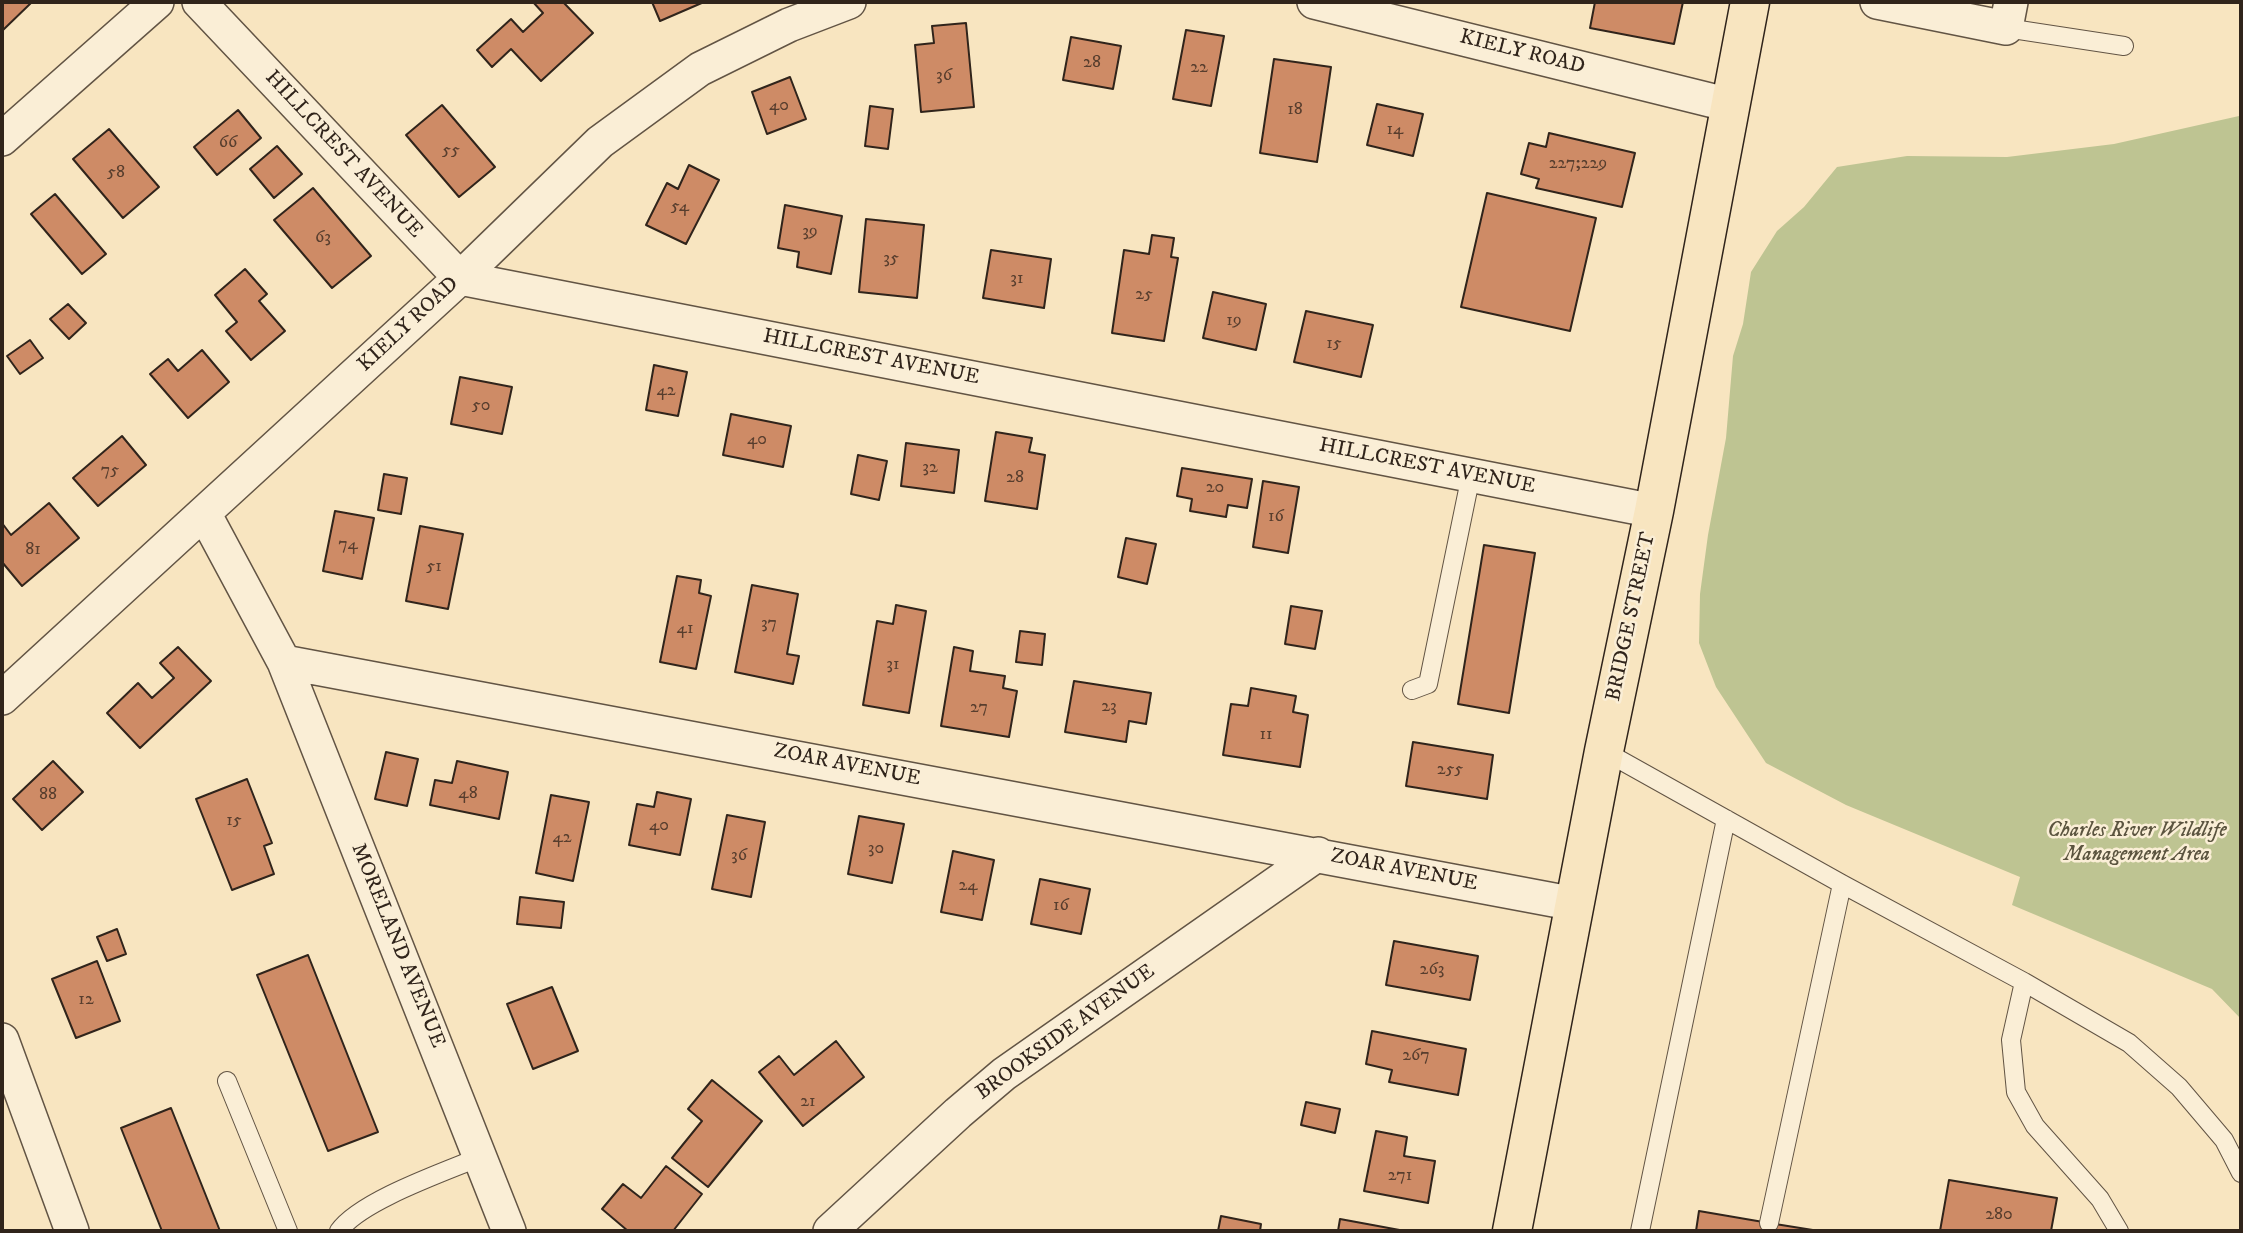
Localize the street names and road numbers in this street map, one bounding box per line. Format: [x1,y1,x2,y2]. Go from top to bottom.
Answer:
street label: KIELY ROAD [1457,25,1587,81]
street label: HILLCREST AVENUE [259,66,427,244]
street label: KIELY ROAD [354,272,464,378]
street label: HILLCREST AVENUE [761,325,981,391]
street label: HILLCREST AVENUE [1317,434,1537,500]
street label: BRIDGE STREET [1602,530,1662,704]
street label: ZOAR AVENUE [771,739,923,793]
street label: MORELAND AVENUE [344,840,450,1052]
street label: ZOAR AVENUE [1328,844,1480,898]
street label: BROOKSIDE AVENUE [972,960,1160,1106]

